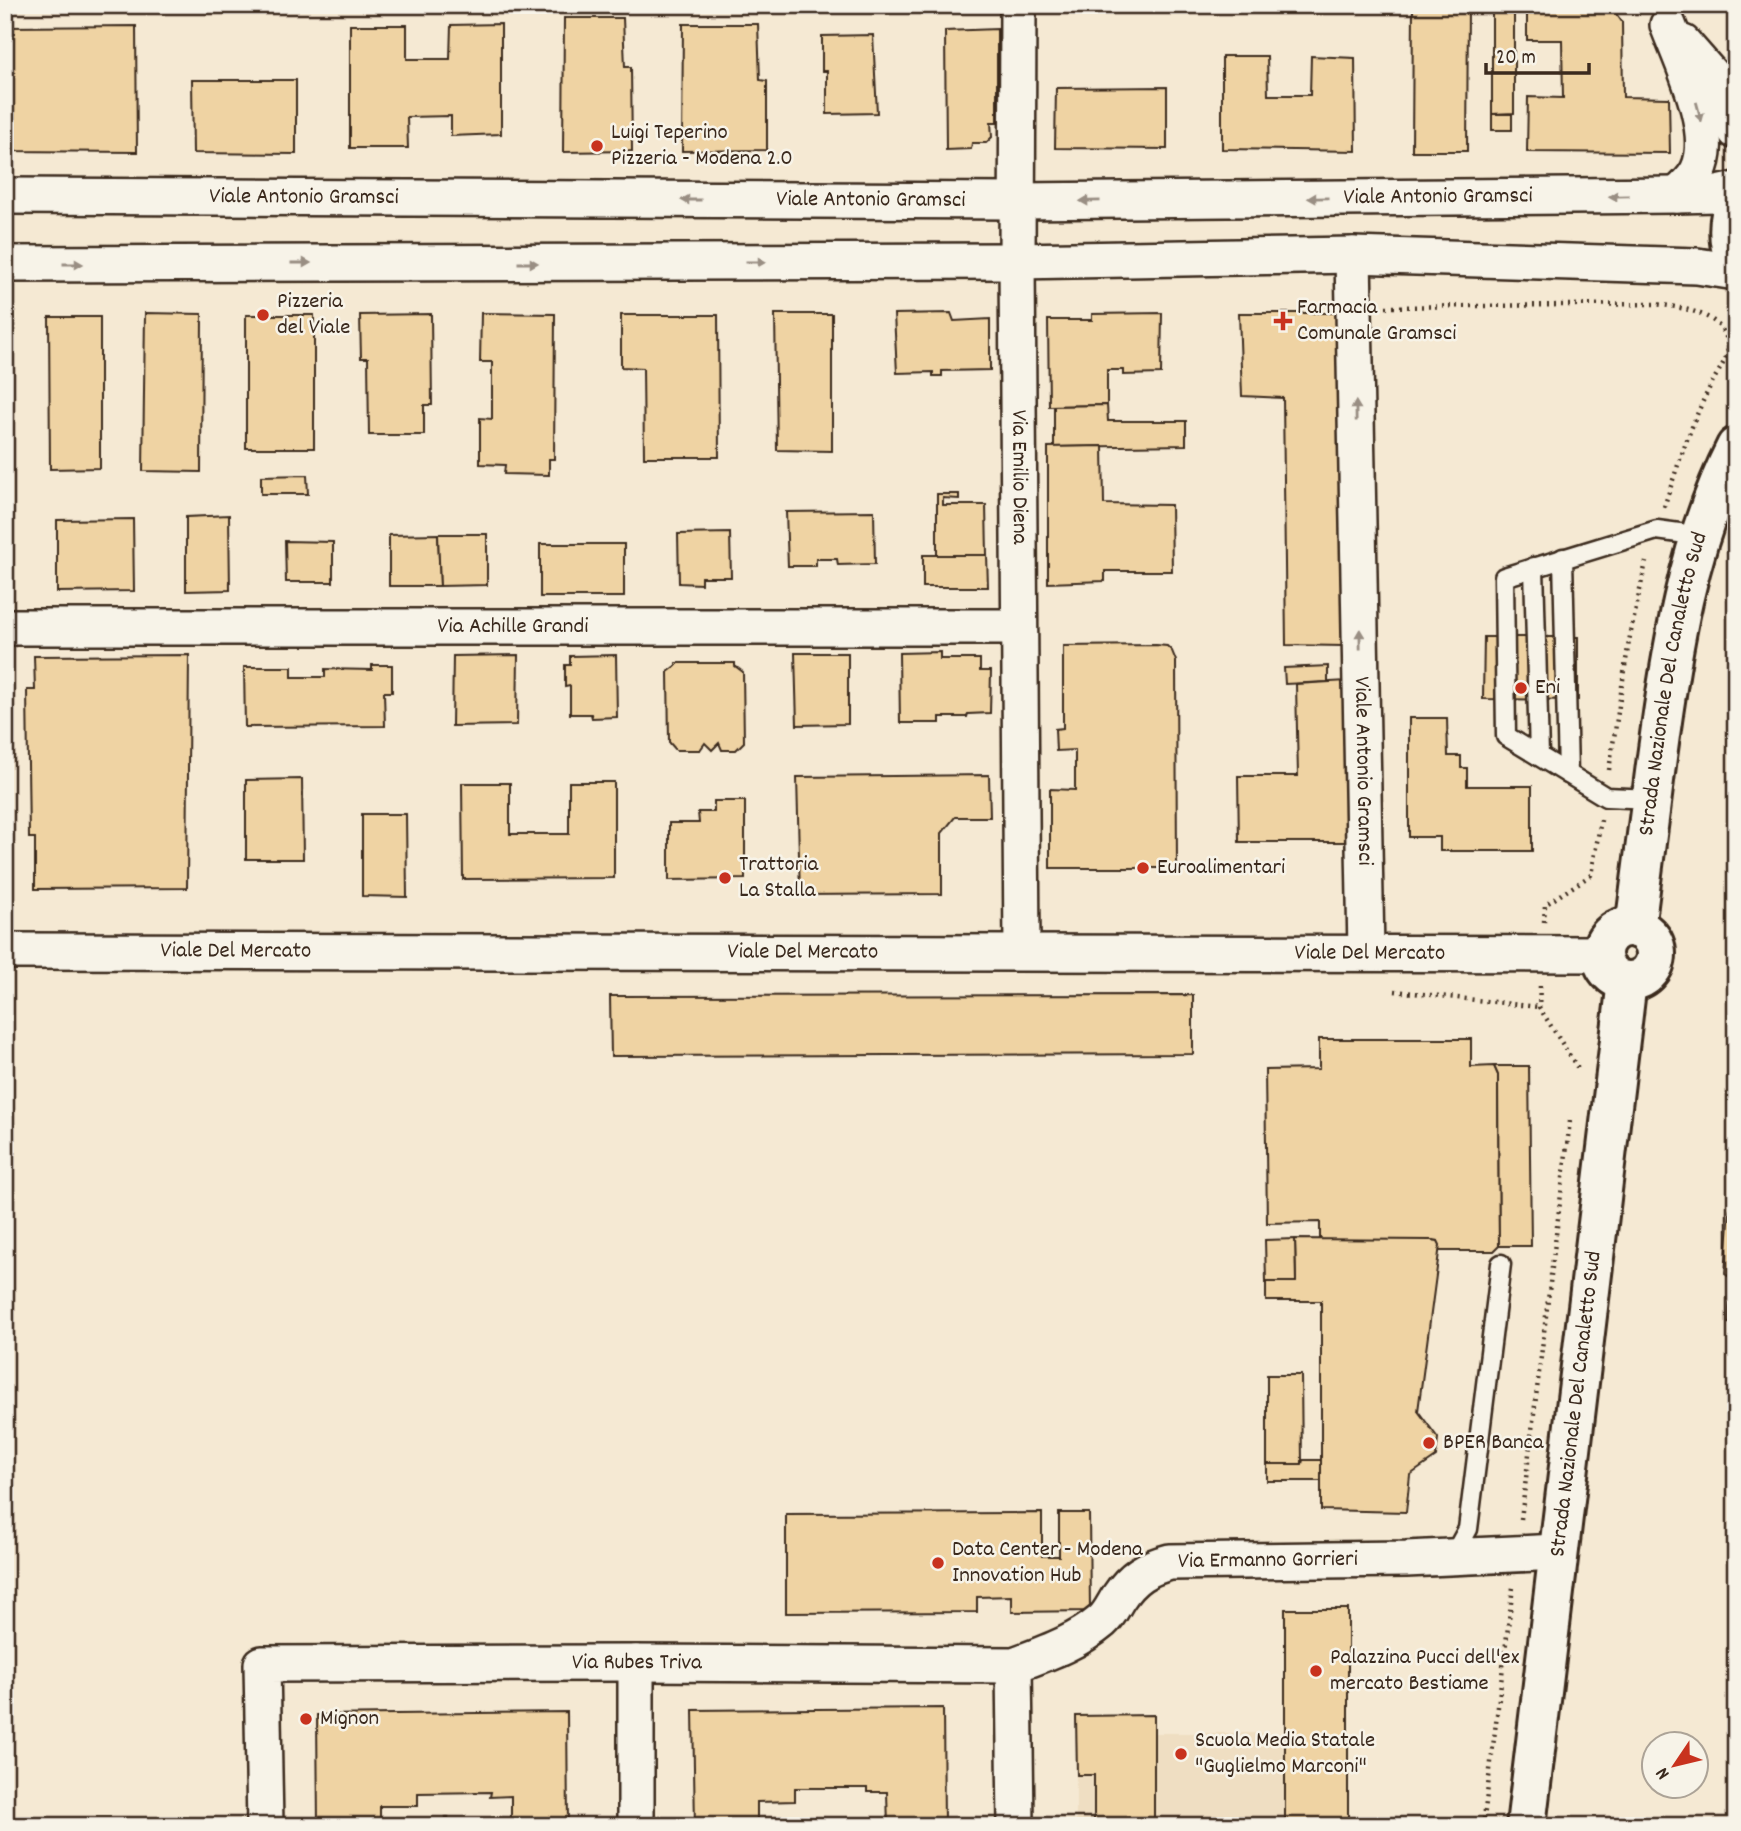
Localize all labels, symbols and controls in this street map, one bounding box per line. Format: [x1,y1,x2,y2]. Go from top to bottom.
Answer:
scale bar [1486,32,1589,76]
text: 20 m [1496,44,1536,74]
one-way arrow [1694,102,1705,124]
place label: Luigi Teperino Pizzeria - Modena 2.0 [611,117,793,176]
marker: Luigi Teperino Pizzeria - Modena 2.0 [589,138,605,154]
street label: Viale Antonio Gramsci [1343,180,1533,215]
street label: Viale Antonio Gramsci [209,181,399,214]
street label: Viale Antonio Gramsci [776,183,966,217]
one-way arrow [1608,190,1630,201]
one-way arrow [1307,193,1329,204]
one-way arrow [680,194,702,206]
one-way arrow [1079,195,1101,206]
one-way arrow [745,256,767,268]
one-way arrow [290,257,312,269]
one-way arrow [518,257,540,268]
one-way arrow [63,258,85,270]
place label: Pizzeria del Viale [277,286,350,345]
place label: Farmacia Comunale Gramsci [1297,292,1456,351]
marker: Pizzeria del Viale [255,307,271,323]
marker: Farmacia Comunale Gramsci [1275,313,1291,329]
one-way arrow [1350,400,1362,422]
street label: Via Emilio Diena [1002,409,1036,546]
street label: Strada Nazionale Del Canaletto Sud [1631,528,1717,838]
street label: Via Achille Grandi [438,611,588,644]
one-way arrow [1355,627,1366,649]
place label: Eni [1535,672,1560,705]
street label: Viale Antonio Gramsci [1344,676,1381,866]
marker: Eni [1513,680,1529,696]
place label: Trattoria La Stalla [739,849,819,908]
place label: Euroalimentari [1157,852,1285,885]
marker: Euroalimentari [1135,860,1151,876]
marker: Trattoria La Stalla [717,870,733,886]
street label: Viale Del Mercato [161,935,311,968]
street label: Viale Del Mercato [728,936,878,969]
street label: Viale Del Mercato [1295,937,1445,970]
street label: Strada Nazionale Del Canaletto Sud [1542,1249,1611,1559]
place label: BPER Banca [1443,1427,1545,1460]
marker: BPER Banca [1421,1435,1437,1451]
place label: Data Center - Modena Innovation Hub [952,1534,1144,1593]
street label: Via Ermanno Gorrieri [1178,1543,1358,1578]
marker: Data Center - Modena Innovation Hub [930,1555,946,1571]
place label: Palazzina Pucci dell'ex mercato Bestiame [1330,1642,1520,1701]
street label: Via Rubes Triva [572,1646,703,1680]
marker: Palazzina Pucci dell'ex mercato Bestiame [1308,1663,1324,1679]
place label: Mignon [320,1703,379,1736]
marker: Mignon [298,1711,314,1727]
place label: Scuola Media Statale "Guglielmo Marconi" [1195,1725,1375,1784]
north arrow [1640,1730,1710,1800]
marker: Scuola Media Statale "Guglielmo Marconi" [1173,1746,1189,1762]
text: N [1650,1761,1678,1784]

